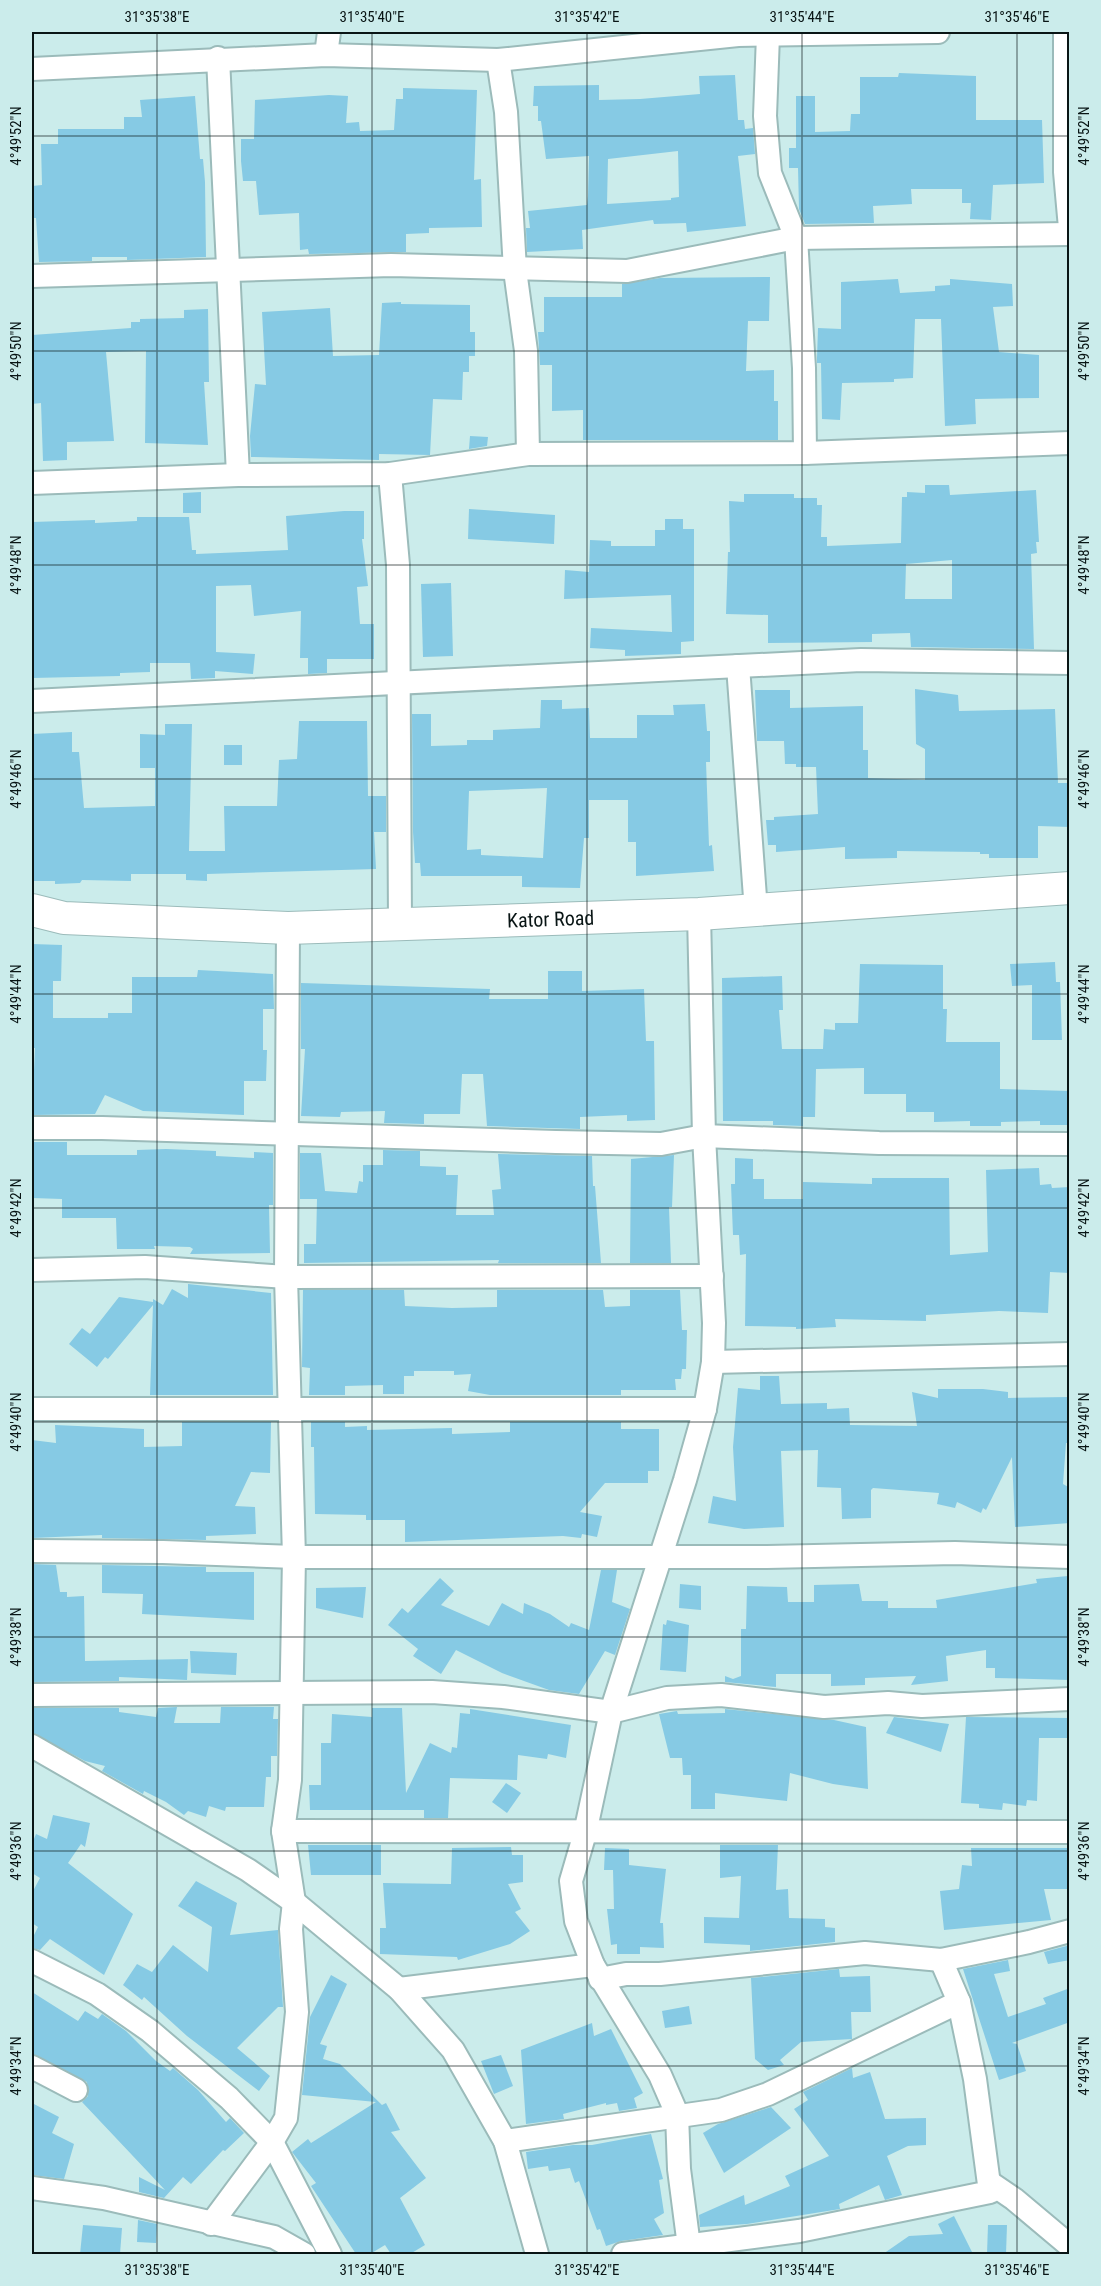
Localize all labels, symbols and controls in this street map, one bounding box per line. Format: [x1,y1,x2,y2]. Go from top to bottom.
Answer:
text: 31°35'38"E [125,8,189,26]
text: 31°35'40"E [340,8,404,26]
text: 31°35'42"E [555,8,619,26]
text: 31°35'44"E [770,8,834,26]
text: 31°35'46"E [985,8,1049,26]
text: 4°49'52"N [7,106,25,166]
text: 4°49'52"N [1075,106,1093,166]
text: 4°49'50"N [7,321,25,381]
text: 4°49'50"N [1075,321,1093,381]
text: 4°49'48"N [7,535,25,595]
text: 4°49'48"N [1075,535,1093,595]
text: 4°49'46"N [7,749,25,809]
text: 4°49'46"N [1075,749,1093,809]
street label: Kator Road [507,906,595,933]
text: 4°49'44"N [7,964,25,1024]
text: 4°49'44"N [1075,964,1093,1024]
text: 4°49'42"N [7,1178,25,1238]
text: 4°49'42"N [1075,1178,1093,1238]
text: 4°49'40"N [7,1392,25,1452]
text: 4°49'40"N [1075,1392,1093,1452]
text: 4°49'38"N [7,1607,25,1667]
text: 4°49'38"N [1075,1607,1093,1667]
text: 4°49'36"N [7,1821,25,1881]
text: 4°49'36"N [1075,1821,1093,1881]
text: 4°49'34"N [7,2036,25,2096]
text: 4°49'34"N [1075,2036,1093,2096]
text: 31°35'38"E [125,2261,189,2279]
text: 31°35'40"E [340,2261,404,2279]
text: 31°35'42"E [555,2261,619,2279]
text: 31°35'44"E [770,2261,834,2279]
text: 31°35'46"E [985,2261,1049,2279]

